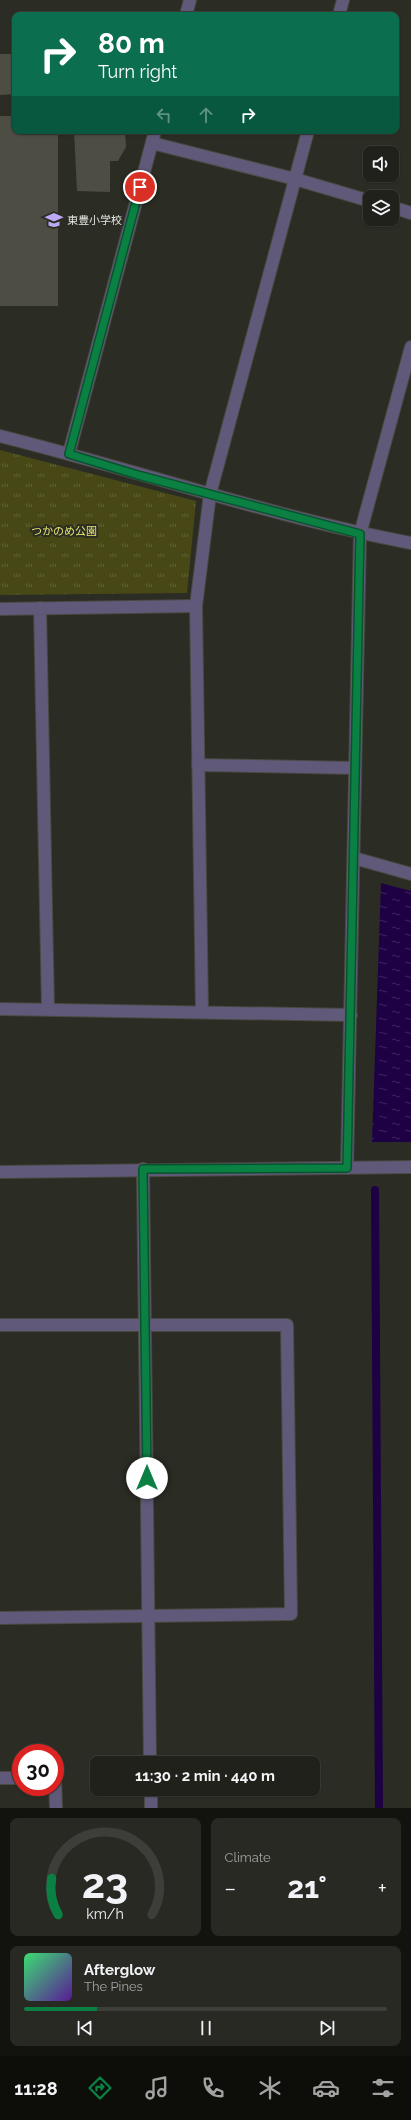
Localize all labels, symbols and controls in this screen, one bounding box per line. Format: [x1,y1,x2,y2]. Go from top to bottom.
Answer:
text: 80 m [98,27,165,60]
icon: right [32,28,84,80]
text: Turn right [98,61,177,82]
icon: left [153,104,175,126]
icon: ahead [195,104,217,126]
icon: right [237,104,259,126]
map controls [363,146,399,226]
button: sound [363,146,399,182]
pin [123,170,157,204]
icon: arrive [129,176,151,198]
button: layers [363,190,399,226]
school or university icon: 東豊小学校 [44,210,64,230]
place label: 東豊小学校 [67,214,122,227]
park label: つかのめ公園 [31,525,97,538]
position arrow [126,1457,168,1499]
speed limit sign: 30 [12,1744,64,1796]
text: 11:30 · 2 min · 440 m [135,1767,275,1785]
text: Climate [225,1850,271,1865]
text: 23 [82,1859,129,1908]
text: 21° [287,1870,327,1905]
text: − [225,1875,236,1901]
text: + [378,1875,387,1901]
text: km/h [86,1906,124,1922]
text: Afterglow [84,1961,155,1979]
text: The Pines [84,1979,143,1994]
icon: previous [74,2017,96,2039]
icon: pause [195,2017,217,2039]
icon: next [316,2017,338,2039]
icon: directions [86,2074,114,2102]
icon: music [143,2074,171,2102]
icon: phone [199,2074,227,2102]
icon: climate [256,2074,284,2102]
icon: car [312,2074,340,2102]
icon: filters [369,2074,397,2102]
text: 11:28 [14,2078,58,2099]

